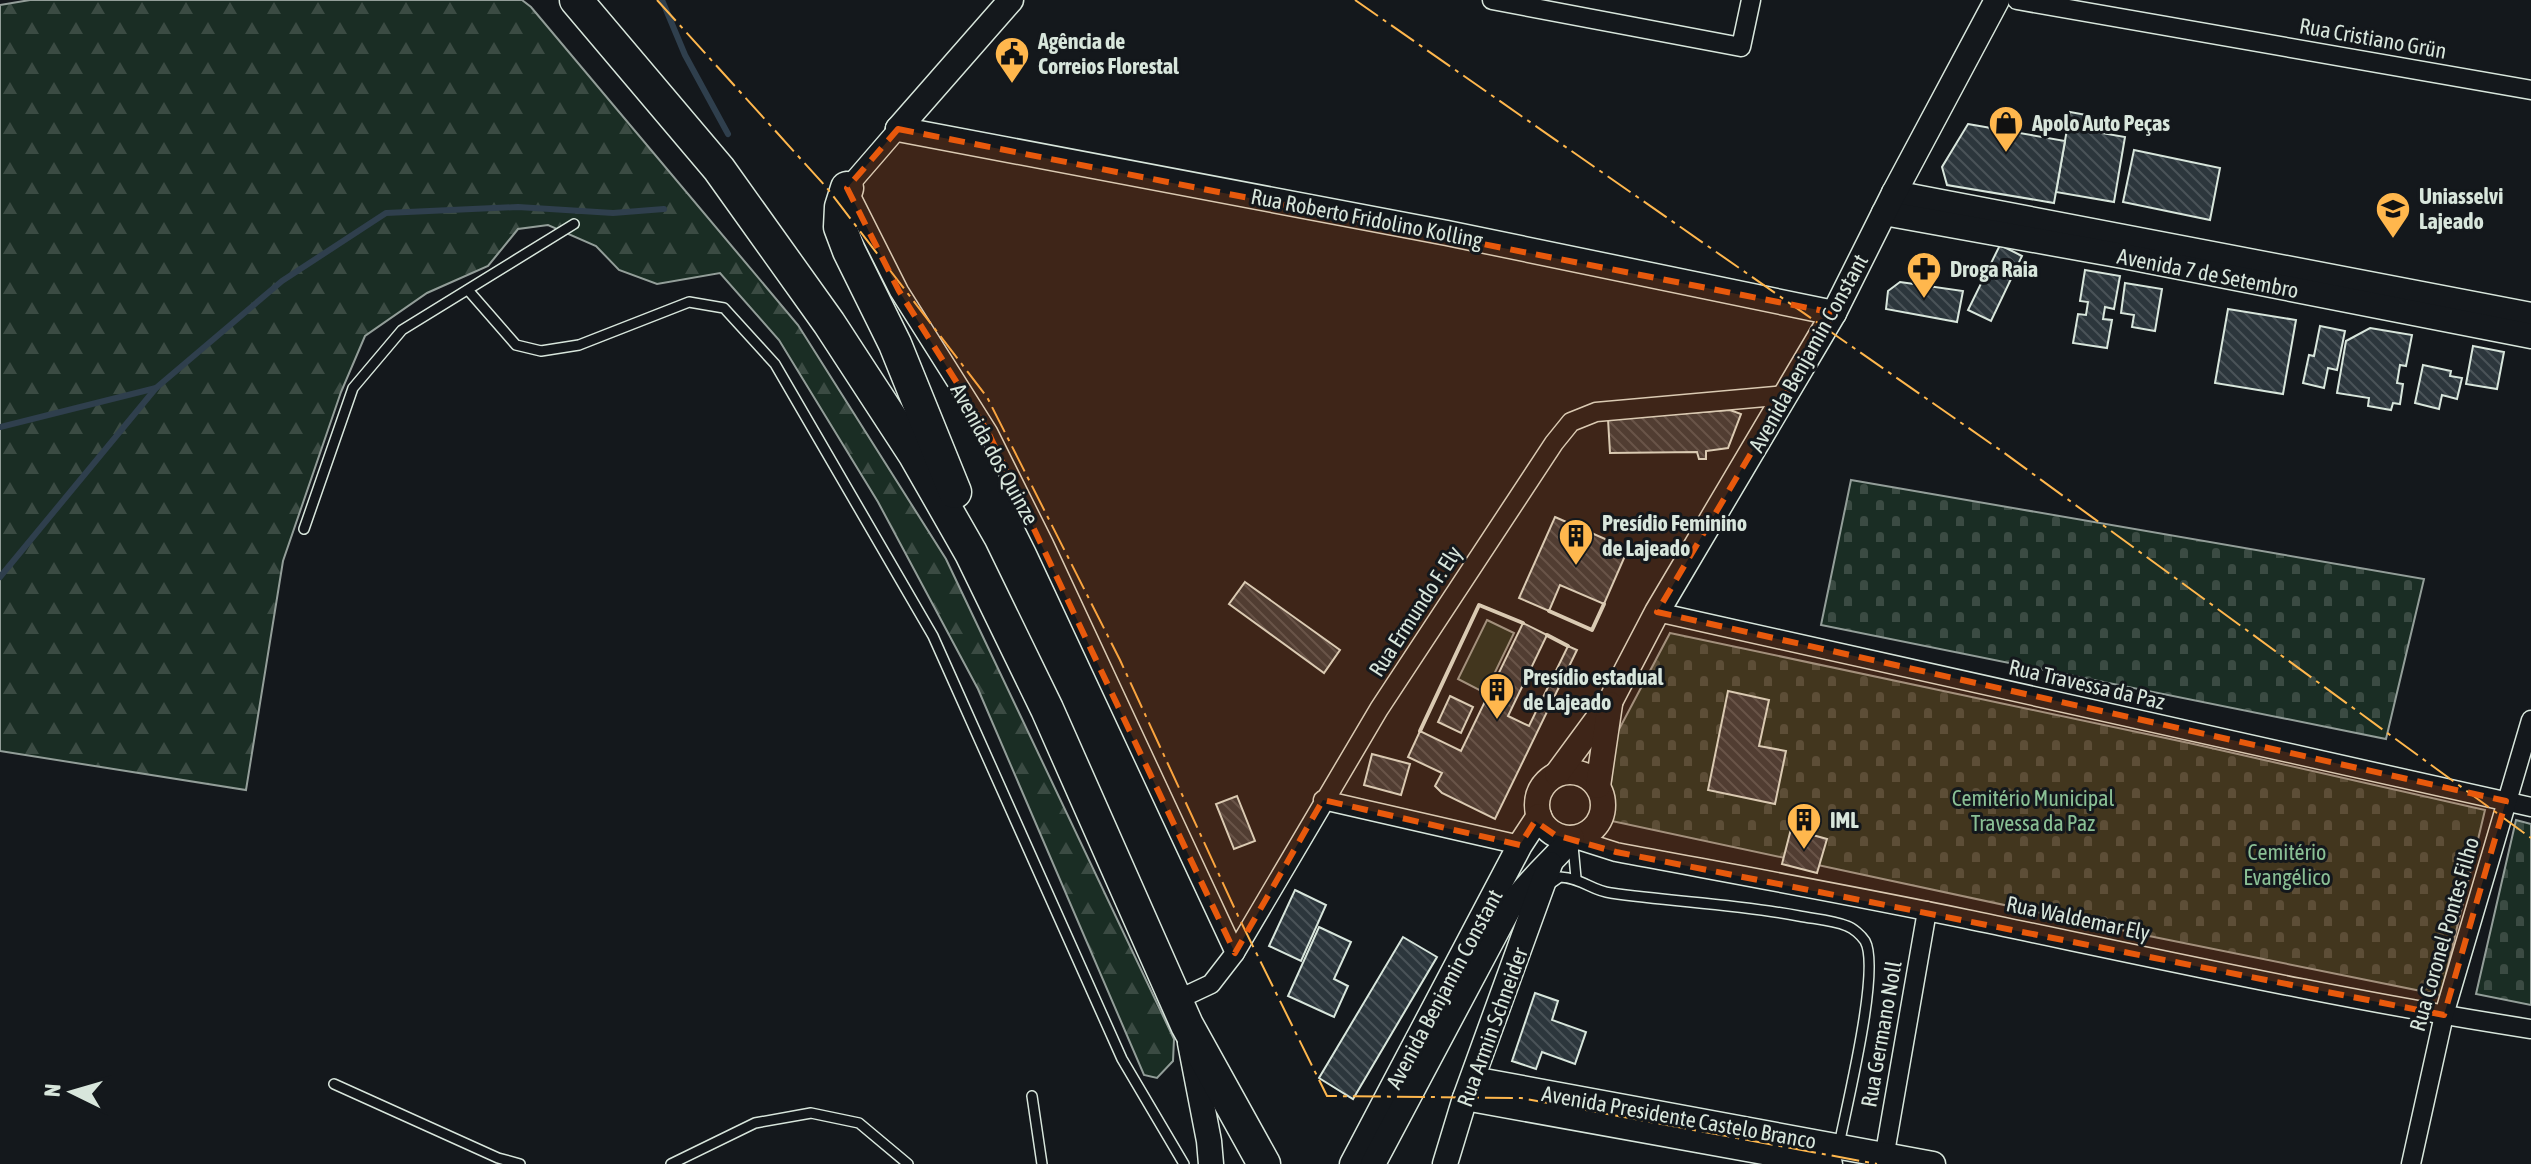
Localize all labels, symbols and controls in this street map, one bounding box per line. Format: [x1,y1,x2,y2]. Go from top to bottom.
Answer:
street label: Rua Cristiano Grün [2297,12,2449,64]
place label: Agência de Correios Florestal [1037,28,1180,79]
public building icon: Agência de Correios Florestal [993,35,1031,85]
shop icon: Apolo Auto Peças [1987,104,2025,154]
place label: Apolo Auto Peças [2031,110,2170,136]
street label: Rua Roberto Fridolino Kolling [1249,183,1486,253]
place label: Uniasselvi Lajeado [2419,183,2503,234]
school or university icon: Uniasselvi Lajeado [2374,190,2412,240]
street label: Avenida 7 de Setembro [2115,243,2301,303]
street label: Avenida Benjamin Constant [1743,250,1873,456]
pharmacy icon: Droga Raia [1905,250,1943,300]
place label: Droga Raia [1950,256,2038,282]
street label: Avenida dos Quinze [945,379,1045,529]
place label: Presídio Feminino de Lajeado [1602,510,1747,561]
building icon: Presídio Feminino de Lajeado [1557,517,1595,567]
street label: Rua Ermundo F. Ely [1363,541,1467,681]
street label: Rua Travessa da Paz [2006,653,2168,715]
place label: Presídio estadual de Lajeado [1523,664,1665,715]
building icon: Presídio estadual de Lajeado [1478,671,1516,721]
park label: Cemitério Municipal Travessa da Paz [1952,785,2114,836]
building icon: IML [1785,801,1823,851]
place label: IML [1830,807,1859,833]
street label: Rua Coronel Pontes Filho [2404,834,2484,1034]
park label: Cemitério Evangélico [2243,839,2331,890]
street label: Avenida Benjamin Constant [1380,885,1508,1093]
street label: Rua Waldemar Ely [2004,890,2152,946]
street label: Rua Armin Schneider [1451,943,1533,1110]
street label: Rua Germano Noll [1855,959,1907,1109]
north arrow [32,1052,112,1132]
street label: Avenida Presidente Castelo Branco [1540,1080,1818,1154]
text: N [39,1083,66,1098]

